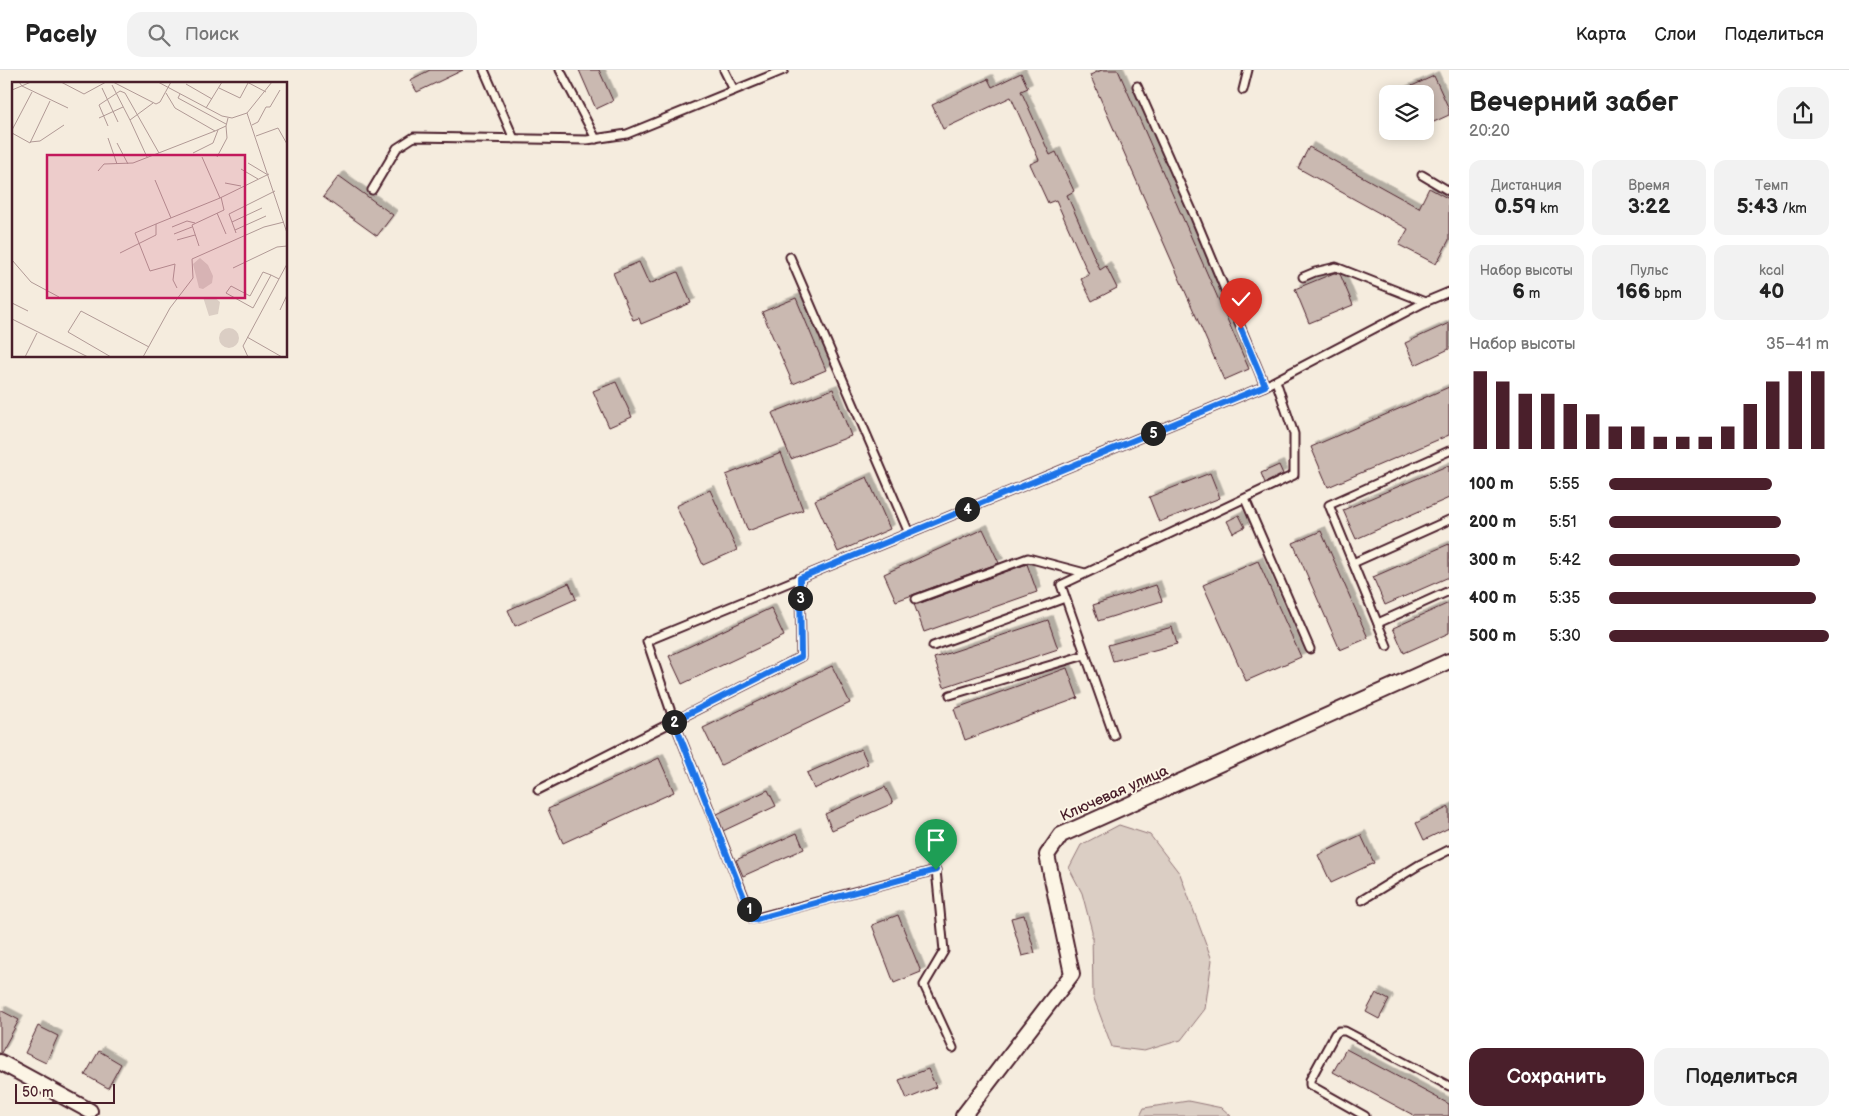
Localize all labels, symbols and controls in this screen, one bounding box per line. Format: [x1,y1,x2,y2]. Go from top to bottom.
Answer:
search box [127,12,477,57]
text: Pacely [25,20,97,49]
icon: search [145,21,173,49]
text: Поиск [185,23,239,46]
text: Карта [1576,24,1626,45]
text: Слои [1654,24,1696,45]
text: Поделиться [1724,24,1824,45]
inset map [12,82,288,358]
map controls [1379,85,1434,140]
button: layers [1379,85,1434,140]
text: Вечерний забег [1469,86,1678,119]
button: share [1777,87,1829,139]
text: 20:20 [1469,122,1510,141]
text: Дистанция [1491,177,1562,194]
text: Время [1628,177,1670,194]
text: Темп [1755,177,1788,194]
text: 0.59 [1494,194,1536,219]
text: 3:22 [1628,194,1670,219]
text: 5:43 [1736,194,1778,219]
text: km [1536,200,1559,217]
text: /km [1778,200,1807,217]
text: Набор высоты [1480,262,1573,279]
text: Пульс [1630,262,1668,279]
text: kcal [1759,262,1784,279]
pin [1220,278,1262,329]
text: 6 [1512,279,1525,304]
text: 166 [1616,279,1650,304]
text: 40 [1759,279,1784,304]
icon: check [1227,285,1255,313]
text: m [1525,285,1540,302]
text: bpm [1650,285,1682,302]
text: Набор высоты [1469,335,1576,354]
text: 35–41 m [1766,335,1829,354]
pin: 5 [1140,420,1166,446]
text: 5 [1149,425,1158,442]
text: 100 m [1469,475,1514,494]
text: 5:55 [1549,475,1580,494]
pin: 4 [954,496,980,522]
text: 4 [963,501,972,518]
text: 200 m [1469,513,1516,532]
text: 5:51 [1549,513,1577,532]
text: 300 m [1469,551,1516,570]
text: 5:42 [1549,551,1581,570]
pin: 3 [788,586,812,610]
text: 400 m [1469,589,1516,608]
text: 5:35 [1549,589,1580,608]
text: 3 [796,590,805,607]
text: 500 m [1469,627,1516,646]
text: 5:30 [1549,627,1581,646]
pin: 2 [662,710,686,734]
text: 2 [670,714,679,731]
street label: Ключевая улица [1057,761,1171,826]
pin [915,819,957,870]
icon: arrive [922,826,950,854]
pin: 1 [736,896,762,922]
text: 1 [747,901,752,918]
button: Сохранить [1469,1048,1644,1106]
button: Поделиться [1654,1048,1829,1106]
scale bar [15,1081,115,1104]
text: 50 m [22,1084,54,1101]

